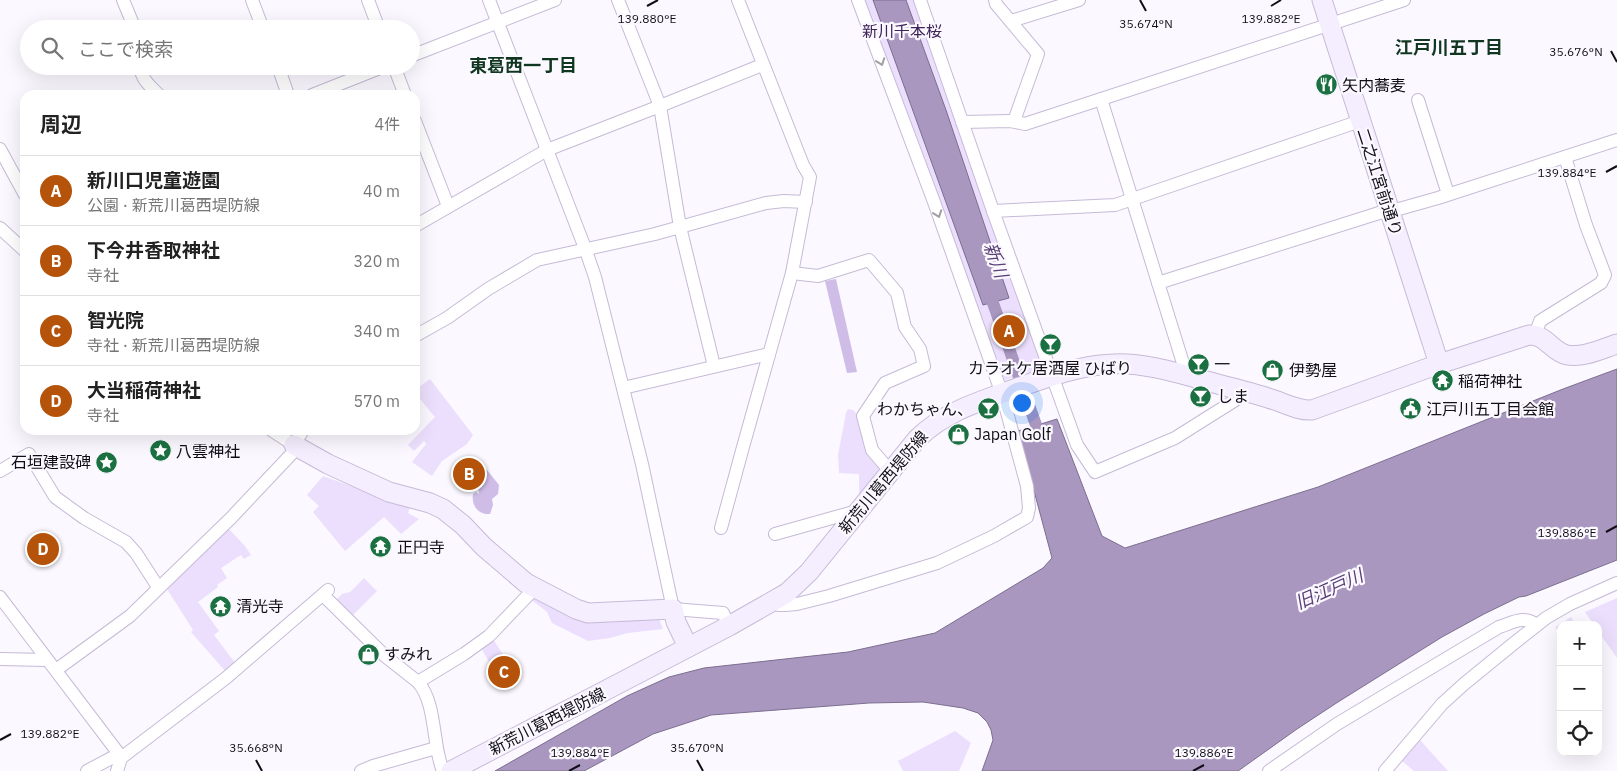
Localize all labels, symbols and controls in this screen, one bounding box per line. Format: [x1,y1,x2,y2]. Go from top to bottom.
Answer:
text: 139.880°E [617,11,677,26]
text: 139.882°E [1241,11,1301,26]
text: 35.674°N [1119,16,1173,31]
search box [20,20,420,75]
park label: 新川千本桜 [862,21,942,41]
icon: search [38,34,66,62]
district label: 江戸川五丁目 [1395,36,1503,59]
text: ここで検索 [78,37,173,61]
text: 35.676°N [1549,44,1603,59]
district label: 東葛西一丁目 [469,54,577,77]
one-way arrow [875,57,885,66]
restaurant icon: 矢内蕎麦 [1314,73,1338,97]
place label: 矢内蕎麦 [1342,75,1406,95]
text: 周辺 [40,110,82,138]
text: 4件 [374,114,400,134]
street label: 二之江宮前通り [1353,126,1407,238]
text: 139.884°E [1537,165,1597,180]
text: 新川口児童遊園 [87,168,220,192]
text: A [51,181,61,201]
text: 40 m [363,181,400,201]
text: 公園 · 新荒川葛西堤防線 [87,195,260,215]
one-way arrow [932,210,942,218]
text: 下今井香取神社 [87,238,220,262]
water label: 新川 [979,239,1014,283]
text: B [51,251,61,271]
text: 320 m [353,251,400,271]
text: 寺社 [87,265,119,285]
text: 智光院 [87,308,144,332]
pin: A [993,312,1025,350]
text: C [51,321,61,341]
text: 340 m [353,321,400,341]
bar icon: カラオケ居酒屋 ひばり [1038,332,1062,356]
text: 寺社 · 新荒川葛西堤防線 [87,335,260,355]
bar icon: 一 [1186,352,1210,376]
place label: 一 [1214,354,1230,374]
place label: カラオケ居酒屋 ひばり [968,358,1132,378]
shop icon: 伊勢屋 [1261,358,1285,382]
place label: 伊勢屋 [1289,360,1337,380]
temple icon: 稲荷神社 [1430,369,1454,393]
place label: 稲荷神社 [1458,371,1522,391]
text: 大当稲荷神社 [87,378,201,402]
bar icon: しま [1189,384,1213,408]
place label: しま [1217,386,1249,406]
your location [1009,390,1035,416]
text: D [50,391,62,411]
text: 570 m [353,391,400,411]
bar icon: わかちゃん、 [977,397,1001,421]
public building icon: 江戸川五丁目会館 [1398,397,1422,421]
place label: わかちゃん、 [877,399,973,419]
place label: 江戸川五丁目会館 [1426,399,1554,419]
text: 寺社 [87,405,119,425]
shop icon: Japan Golf [946,422,970,446]
place label: Japan Golf [974,424,1051,444]
street label: 新荒川葛西堤防線 [834,427,932,537]
place icon: 八雲神社 [148,439,172,463]
place label: 八雲神社 [176,441,240,461]
place icon: 石垣建設碑 [95,450,119,474]
place label: 石垣建設碑 [11,452,91,472]
pin: B [453,455,485,493]
text: 139.886°E [1537,525,1597,540]
pin: D [27,530,59,568]
temple icon: 正円寺 [369,535,393,559]
place label: 正円寺 [397,537,445,557]
water label: 旧江戸川 [1291,563,1368,614]
temple icon: 清光寺 [208,594,232,618]
place label: 清光寺 [236,596,284,616]
map controls [1557,621,1602,756]
button: + [1557,621,1602,666]
shop icon: すみれ [356,642,380,666]
place label: すみれ [384,644,432,664]
pin: C [488,653,520,691]
button: − [1557,666,1602,711]
street label: 新荒川葛西堤防線 [485,683,609,759]
button: locate [1557,711,1602,756]
text: 139.882°E [20,726,80,741]
text: 35.668°N [229,740,283,755]
text: 35.670°N [670,740,724,755]
text: 139.884°E [550,745,610,760]
text: 139.886°E [1174,745,1234,760]

